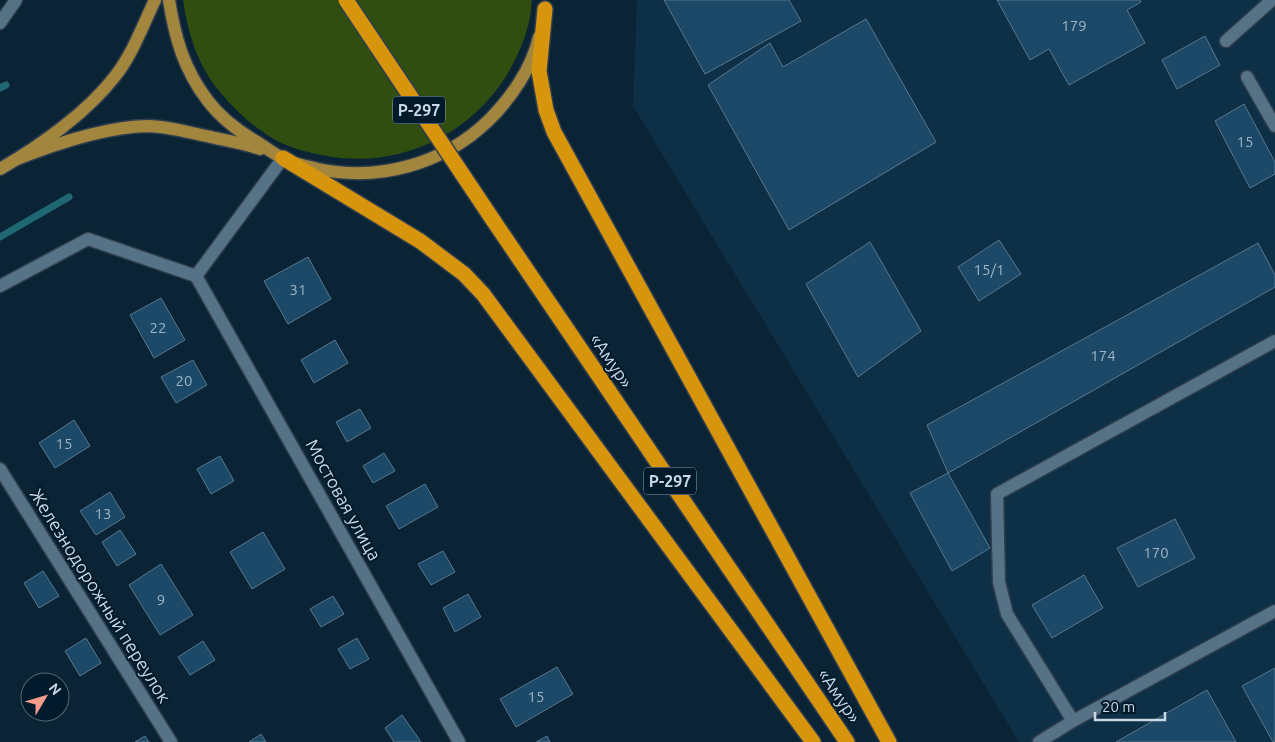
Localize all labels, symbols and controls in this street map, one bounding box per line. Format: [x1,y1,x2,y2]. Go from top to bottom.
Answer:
house number: 179 [1061,17,1087,34]
road number: Р-297 [393,96,445,124]
house number: 15 [1237,133,1253,150]
house number: 15/1 [974,261,1004,278]
house number: 31 [290,281,306,298]
house number: 22 [150,319,166,336]
street label: «Амур» [587,330,637,391]
house number: 174 [1090,347,1116,364]
house number: 20 [176,372,192,389]
house number: 15 [56,435,72,452]
street label: Мостовая улица [302,435,385,564]
road number: Р-297 [644,468,696,494]
street label: Железнодорожный переулок [26,485,175,706]
house number: 13 [95,505,111,522]
house number: 170 [1143,544,1169,561]
house number: 9 [157,591,165,608]
street label: «Амур» [815,665,865,726]
north arrow [20,672,70,722]
text: N [46,680,65,698]
house number: 15 [528,688,544,705]
scale bar [1095,690,1165,722]
text: 20 m [1102,698,1135,715]

